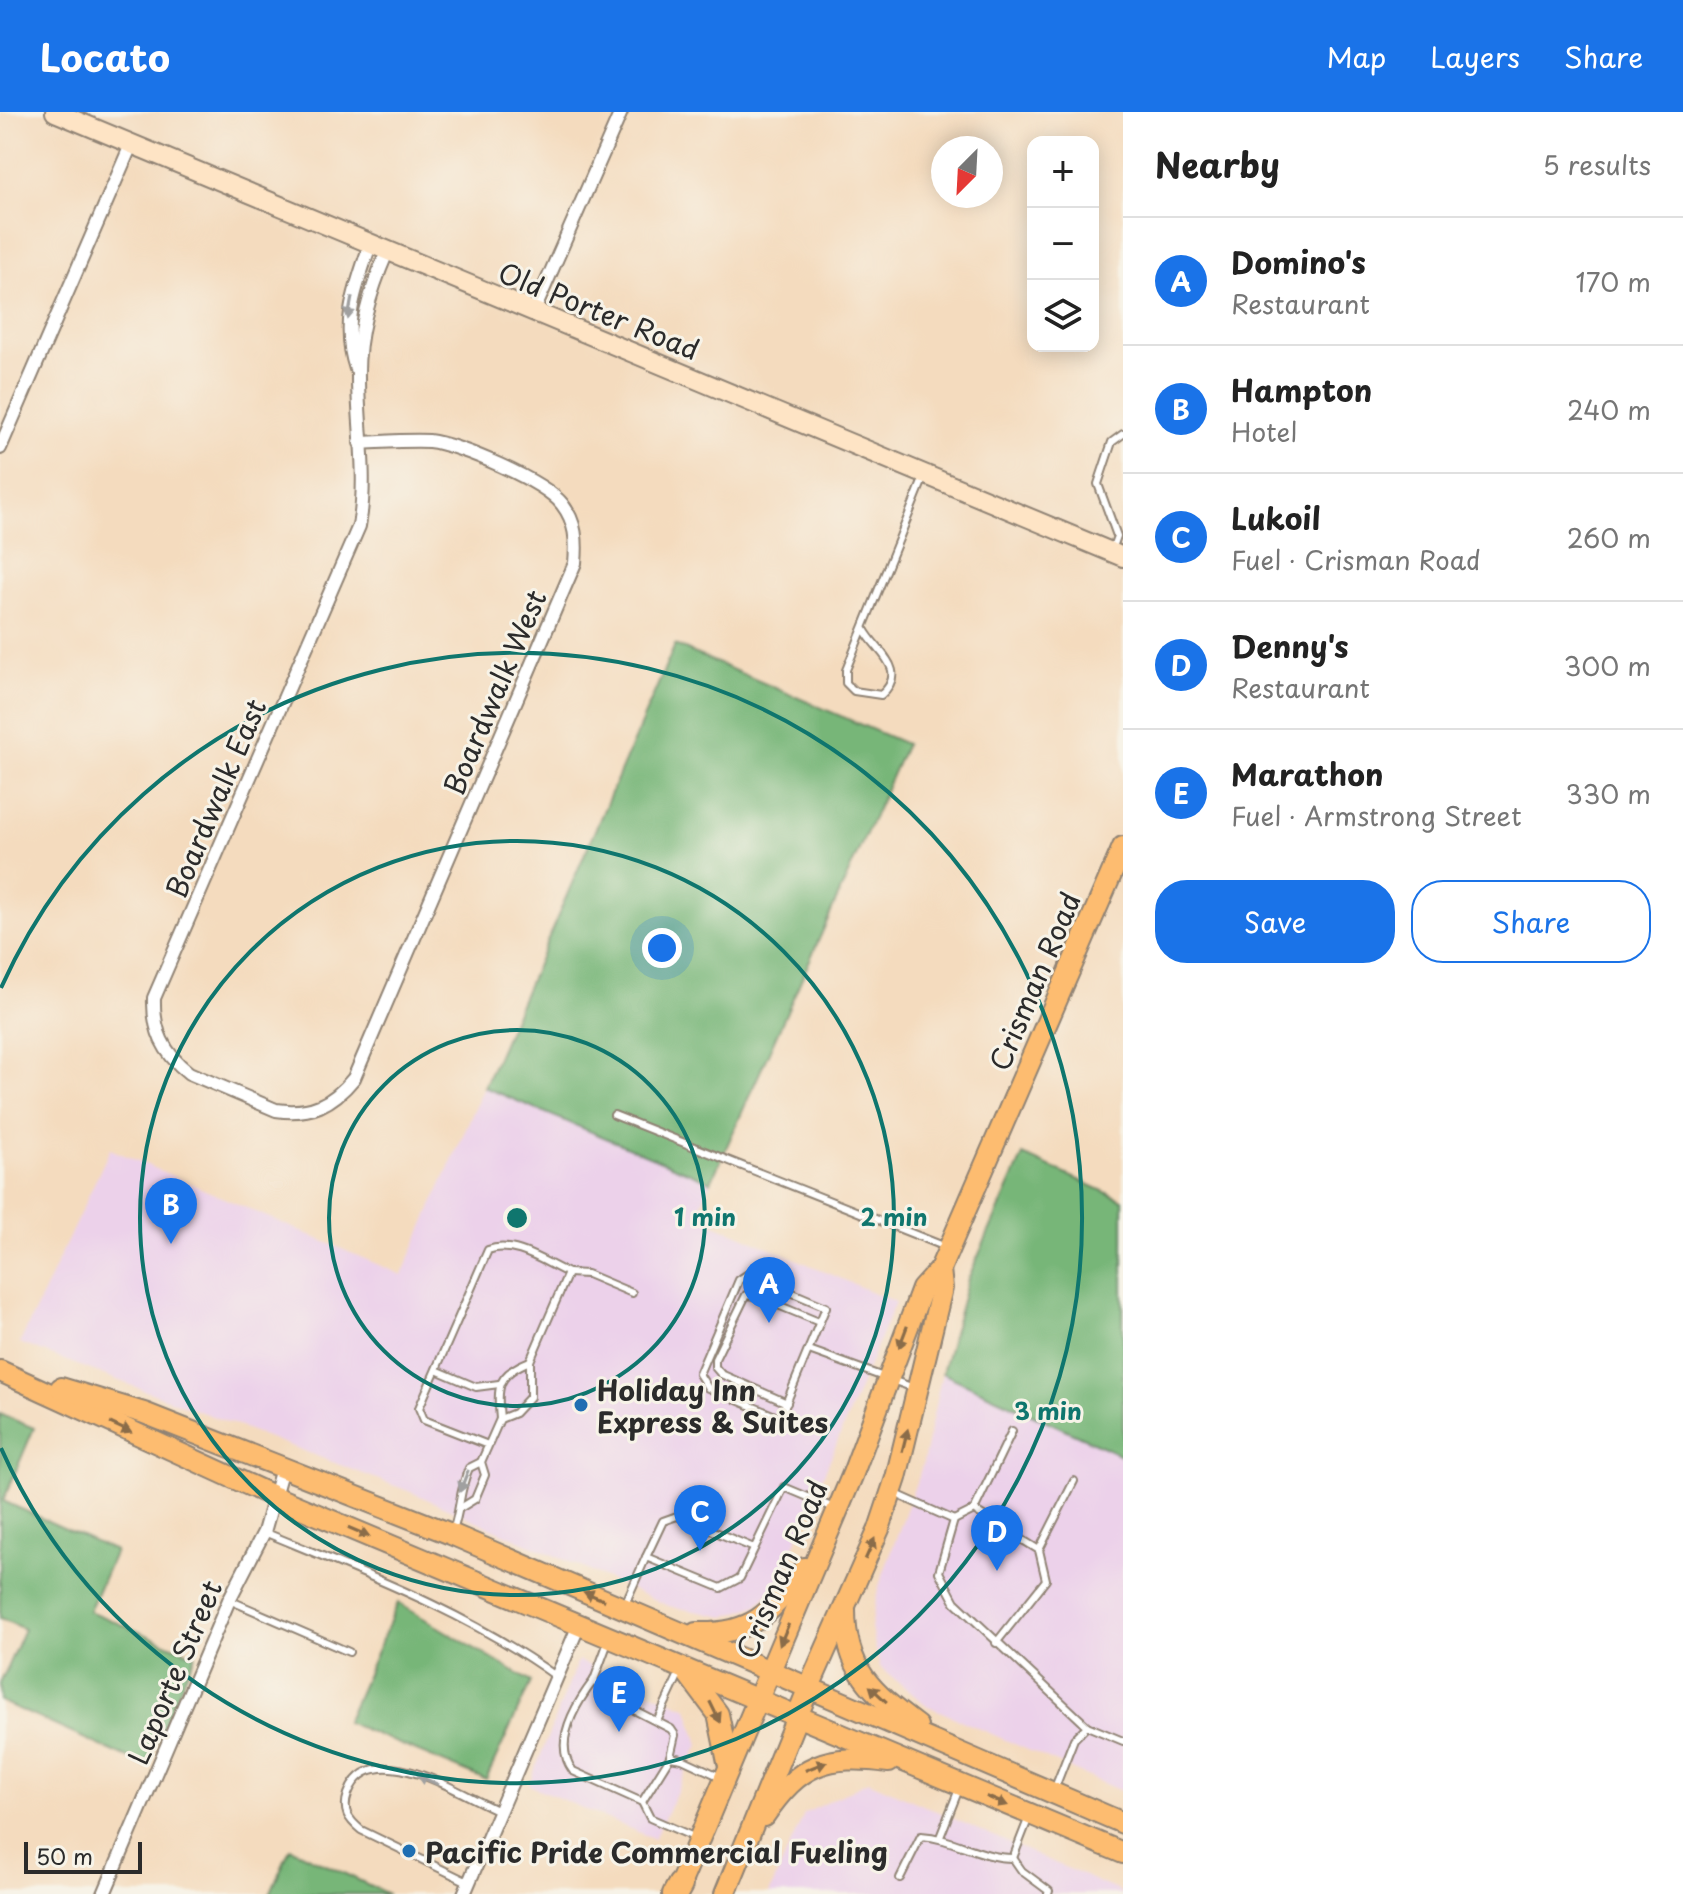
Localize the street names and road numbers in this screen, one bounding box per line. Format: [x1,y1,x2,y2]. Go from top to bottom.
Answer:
street label: Old Porter Road [492,250,706,370]
street label: Boardwalk West [431,583,557,801]
street label: Boardwalk East [154,692,276,904]
street label: Crisman Road [977,885,1091,1077]
street label: Crisman Road [724,1473,838,1665]
street label: Laporte Street [116,1573,232,1771]

